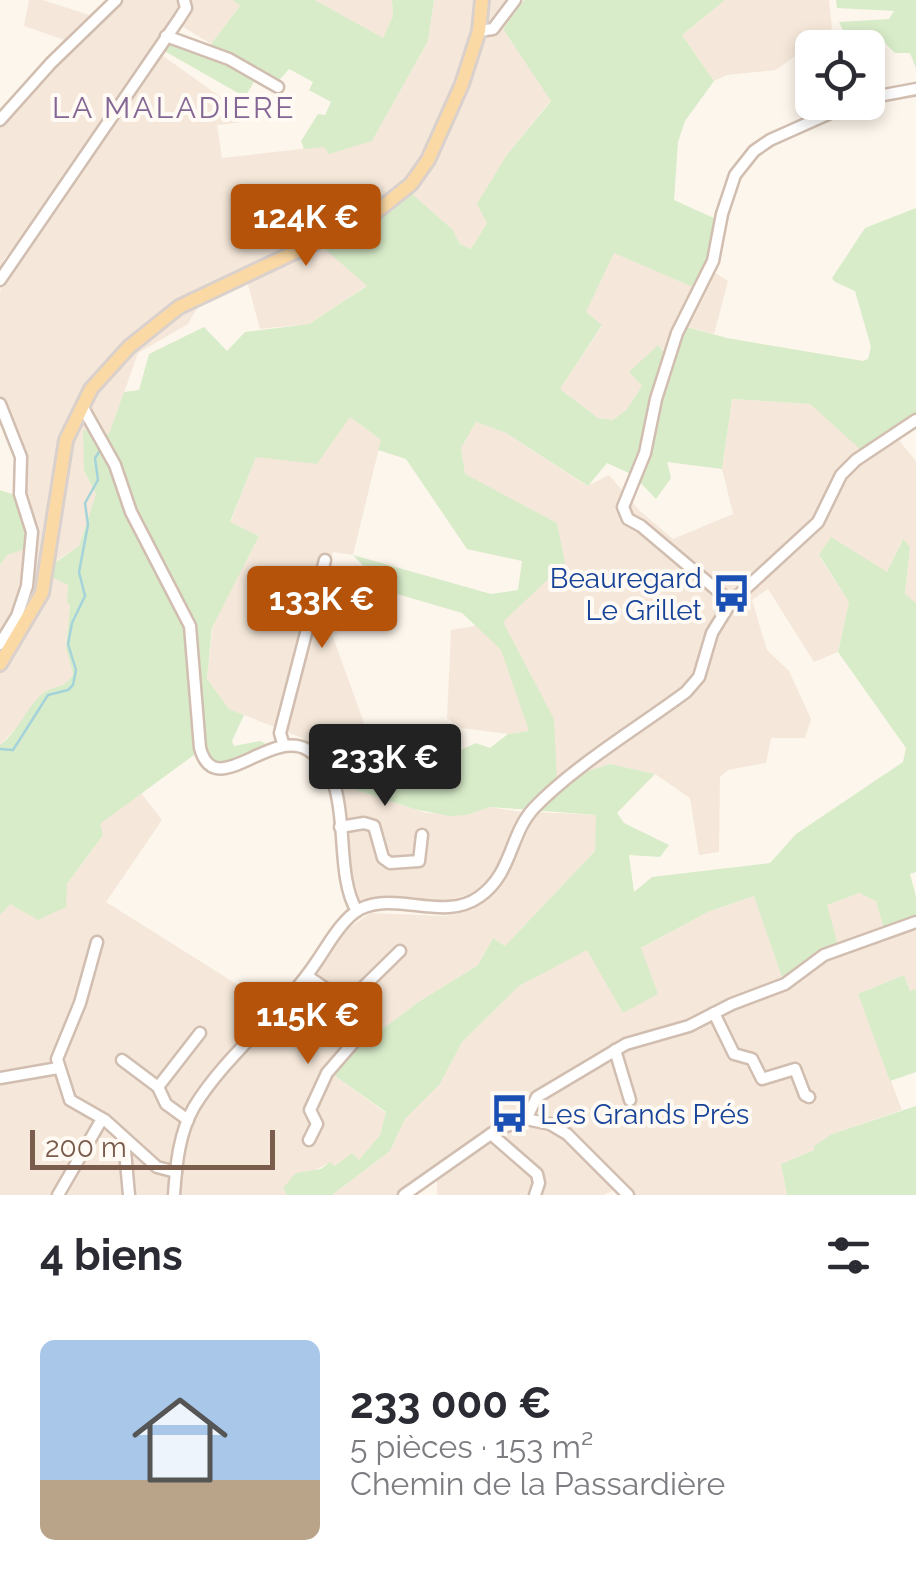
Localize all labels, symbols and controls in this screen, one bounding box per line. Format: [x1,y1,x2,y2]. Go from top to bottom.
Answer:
map controls [795,30,885,120]
button: locate [795,30,885,120]
district label: LA MALADIERE [52,90,296,125]
pin: 124K € [225,184,387,269]
text: 124K € [253,198,359,235]
place label: Beauregard Le Grillet [550,562,703,627]
pin: 133K € [241,566,403,651]
bus stop icon: Beauregard Le Grillet [711,573,753,615]
text: 133K € [269,580,375,617]
pin: 233K € [304,724,466,809]
text: 233K € [331,738,439,775]
pin: 115K € [227,982,389,1067]
text: 115K € [256,996,360,1033]
bus stop icon: Les Grands Prés [489,1093,531,1135]
place label: Les Grands Prés [540,1098,749,1131]
scale bar [30,1125,275,1170]
text: 200 m [45,1131,127,1164]
icon: filters [821,1228,876,1283]
text: 4 biens [40,1231,183,1280]
text: 233 000 € [350,1379,552,1428]
icon: home [120,1380,240,1500]
text: 5 pièces · 153 m² [350,1428,593,1465]
text: Chemin de la Passardière [350,1465,725,1502]

